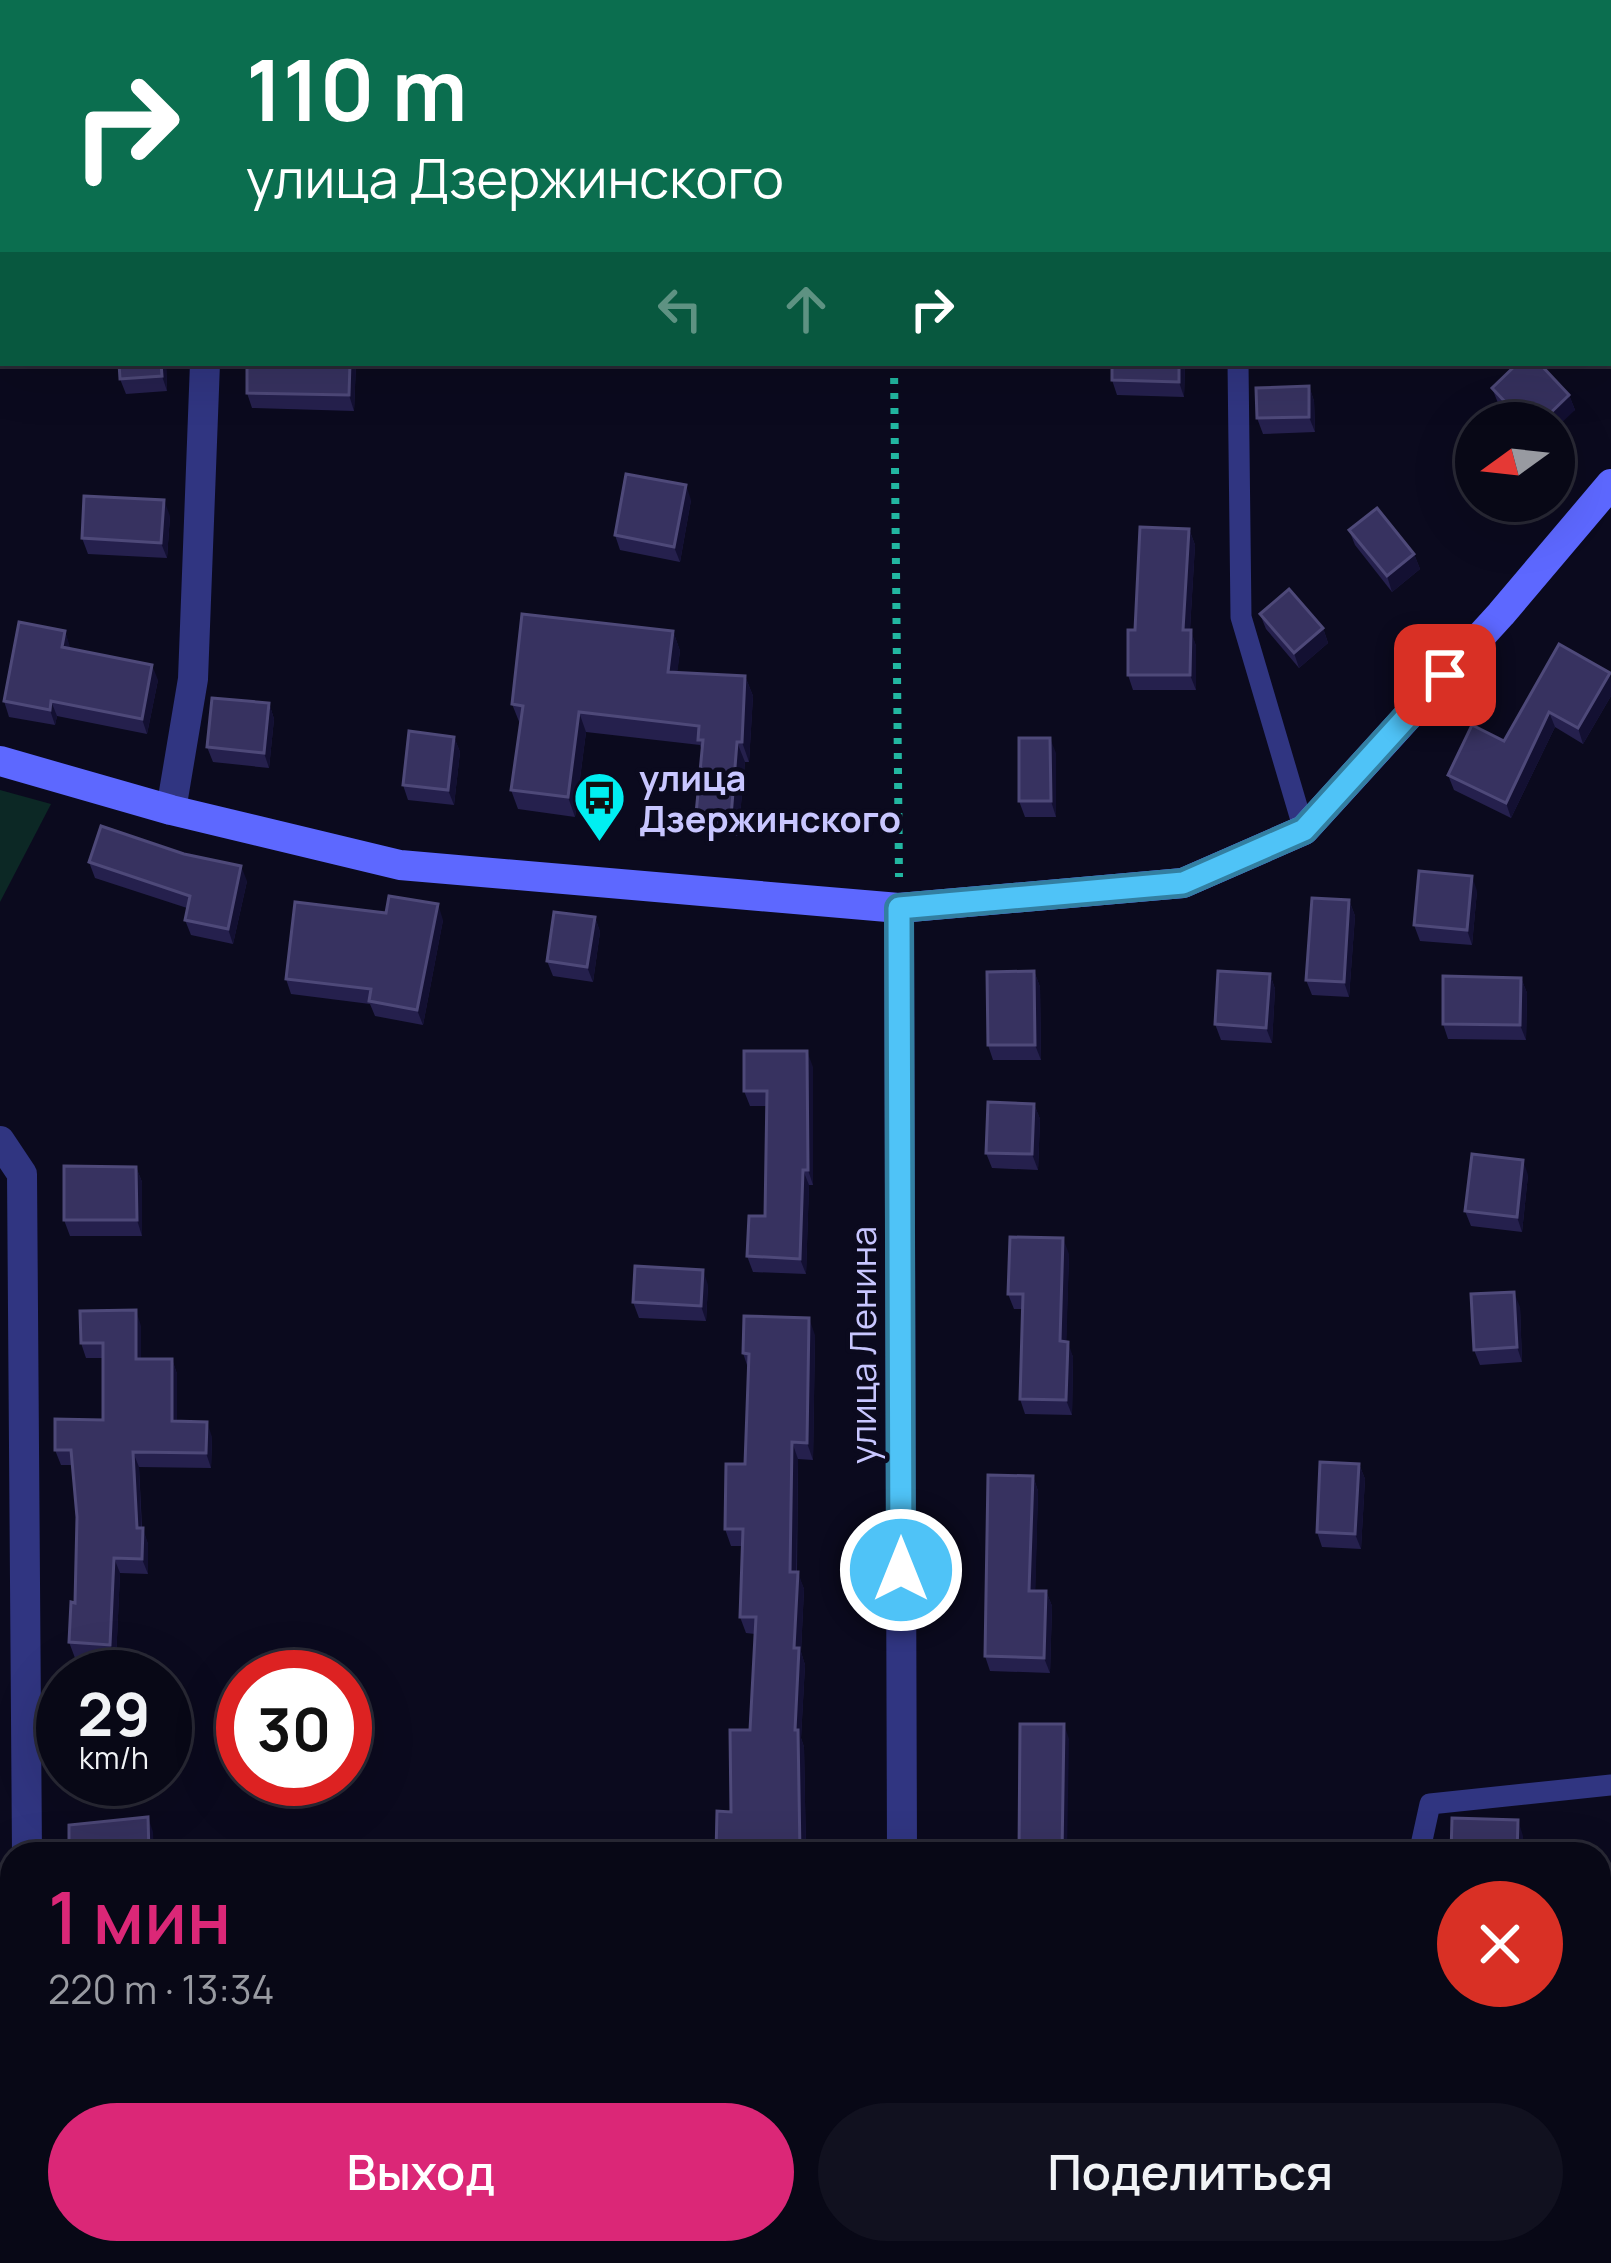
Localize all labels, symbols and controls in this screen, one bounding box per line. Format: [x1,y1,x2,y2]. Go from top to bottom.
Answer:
text: 110 m [246,31,467,146]
icon: right [48,48,204,204]
text: улица Дзержинского [246,140,784,214]
icon: left [647,276,713,342]
icon: ahead [773,276,839,342]
icon: right [899,276,965,342]
north arrow [1455,402,1575,522]
map controls [1455,402,1575,522]
pin [1394,624,1496,726]
icon: arrive [1412,642,1478,708]
place label: улица Дзержинского [639,753,901,843]
bus stop icon: улица Дзержинского [572,770,628,844]
street label: улица Ленина [838,1226,887,1464]
position arrow [838,1507,964,1633]
speed limit sign: 30 [216,1650,372,1806]
text: 29 [77,1672,151,1754]
text: km/h [79,1737,149,1778]
text: 1 мин [48,1867,231,1966]
button: close [1437,1881,1563,2007]
text: 220 m · 13:34 [48,1962,275,2016]
button: Выход [48,2103,794,2241]
button: Поделиться [818,2103,1563,2241]

